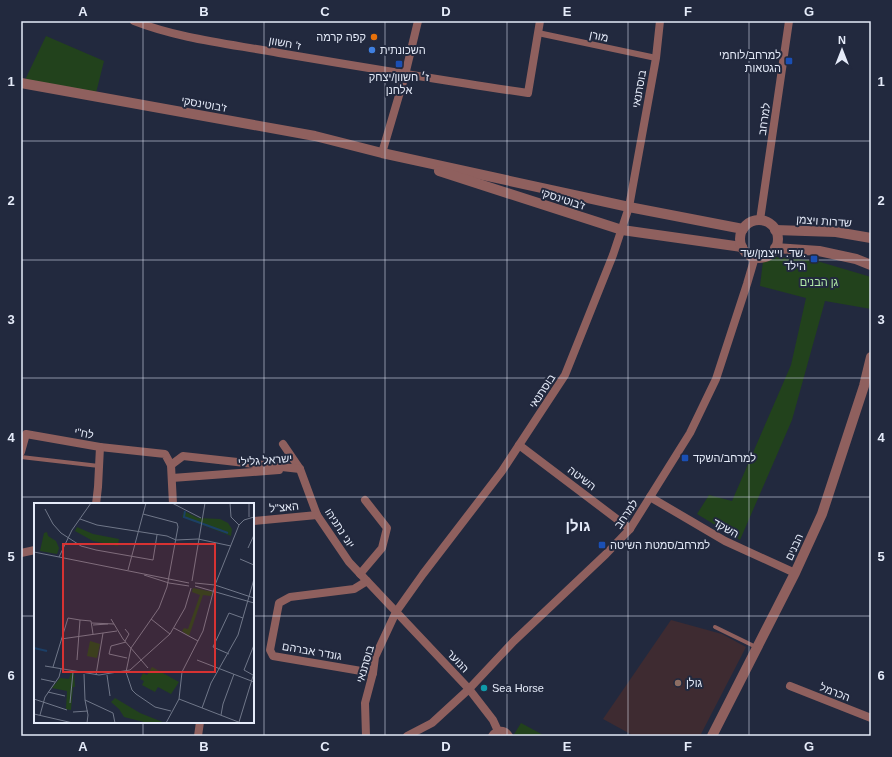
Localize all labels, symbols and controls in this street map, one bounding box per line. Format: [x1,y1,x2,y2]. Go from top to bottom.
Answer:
text: A [78,4,88,19]
text: B [199,4,209,19]
text: C [320,4,330,19]
text: D [441,4,451,19]
text: E [563,4,572,19]
text: F [684,4,692,19]
text: G [804,4,814,19]
street label: מורן [588,28,610,44]
north arrow [822,30,862,70]
place label: קפה קרמה [316,31,366,43]
marker: קפה קרמה [369,32,379,42]
street label: ז' חשוון [268,34,303,52]
text: N [838,34,846,46]
place label: השכונתית [380,44,426,56]
marker: השכונתית [367,45,377,55]
place label: למרחב/לוחמי הגטאות [719,49,781,74]
marker: למרחב/לוחמי הגטאות [784,56,794,66]
marker: ז׳ חשוון/יצחק אלחנן [394,59,404,69]
street label: בוסתנאי [630,69,648,109]
place label: ז׳ חשוון/יצחק אלחנן [369,71,430,96]
text: 1 [7,74,15,89]
text: 1 [877,74,885,89]
street label: ז'בוטינסקי [180,94,228,114]
street label: למרחב [756,102,772,136]
street label: ז'בוטינסקי [539,186,587,212]
text: 2 [7,193,15,208]
text: 2 [877,193,885,208]
street label: שדרות ויצמן [796,213,852,229]
place label: שד. וייצמן/שד. הילד [741,247,806,272]
marker: שד. וייצמן/שד. הילד [809,254,819,264]
park label: גן הבנים [800,276,839,288]
text: 3 [7,312,15,327]
text: 3 [877,312,885,327]
street label: בוסתנאי [527,371,558,410]
street label: לח"י [73,425,95,441]
text: 4 [7,430,15,445]
text: 4 [877,430,885,445]
street label: ישראל גלילי [238,452,292,468]
place label: למרחב/השקד [693,452,756,464]
marker: למרחב/השקד [680,453,690,463]
street label: השיטה [566,464,598,492]
street label: למרחב [612,497,640,531]
street label: האצ"ל [269,499,299,515]
inset map [34,503,254,723]
street label: יוני נתניהו [323,506,357,550]
street label: השקד [711,516,741,540]
district label: גולן [566,517,590,534]
street label: הבנים [783,532,805,562]
place label: למרחב/סמטת השיטה [610,539,710,551]
marker: למרחב/סמטת השיטה [597,540,607,550]
text: 5 [7,549,15,564]
text: 5 [877,549,885,564]
street label: גונדר אברהם [281,640,343,662]
street label: בוסתנאי [354,644,376,684]
street label: הנוער [445,647,471,675]
text: 6 [7,668,15,683]
text: 6 [877,668,885,683]
place label: גולן [686,677,703,689]
marker: גולן [673,678,683,688]
street label: הכרמל [818,681,852,703]
place label: Sea Horse [492,682,544,694]
marker: Sea Horse [479,683,489,693]
text: A [78,739,88,754]
text: B [199,739,209,754]
text: C [320,739,330,754]
text: D [441,739,451,754]
text: E [563,739,572,754]
text: F [684,739,692,754]
text: G [804,739,814,754]

